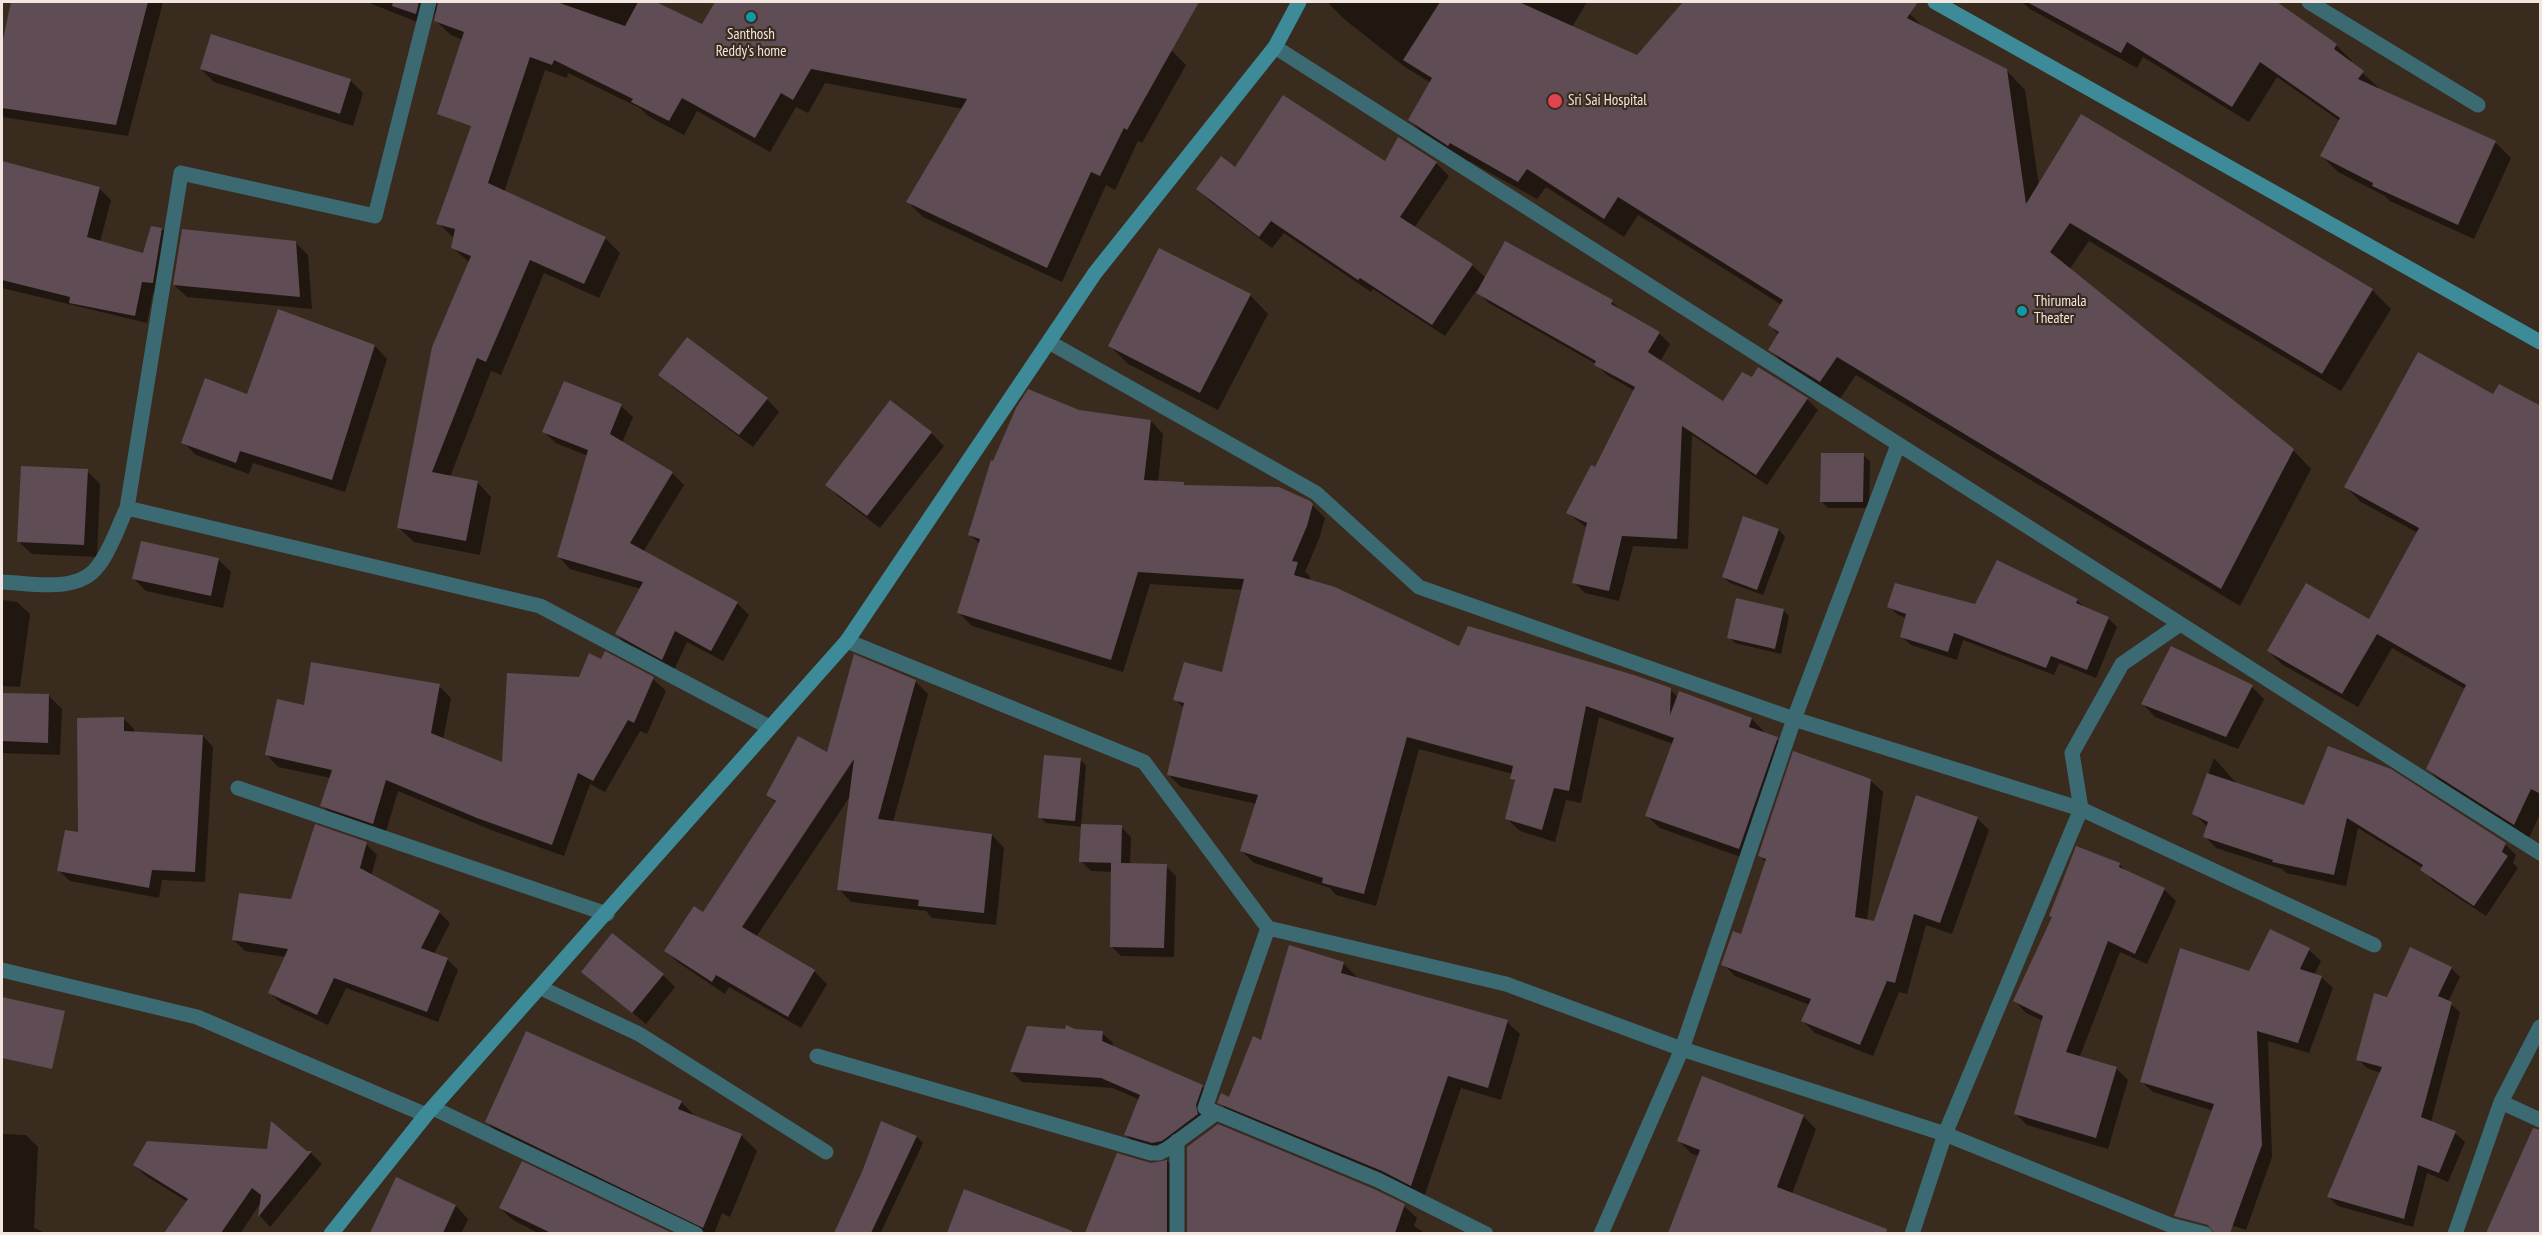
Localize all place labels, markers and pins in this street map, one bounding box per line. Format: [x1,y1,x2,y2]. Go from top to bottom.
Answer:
marker: Santhosh Reddy's home [744,10,758,24]
place label: Santhosh Reddy's home [716,26,786,61]
marker: Sri Sai Hospital [1546,92,1564,110]
place label: Sri Sai Hospital [1568,92,1647,110]
place label: Thirumala Theater [2034,293,2086,328]
marker: Thirumala Theater [2015,304,2029,318]

